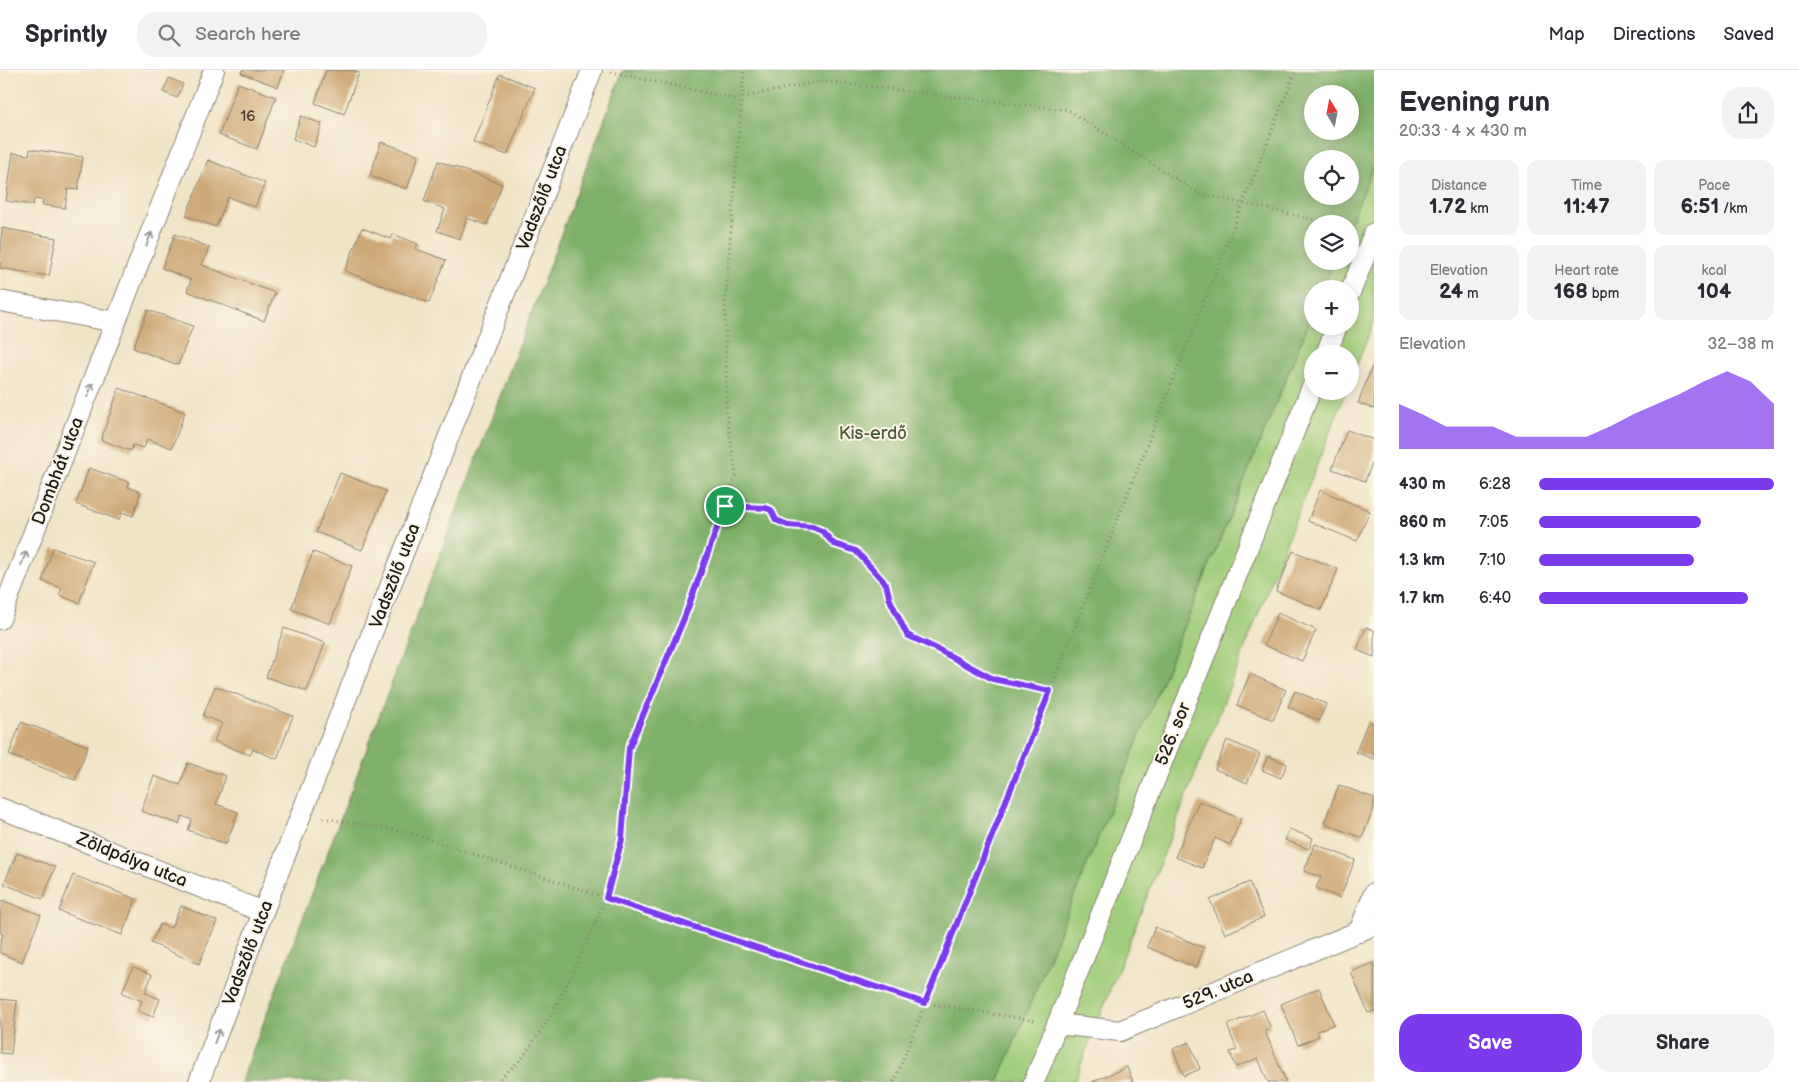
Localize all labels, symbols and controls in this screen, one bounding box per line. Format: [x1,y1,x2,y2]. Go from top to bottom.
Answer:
search box [137,12,487,57]
text: Sprintly [25,20,107,49]
icon: search [155,21,183,49]
text: Search here [195,23,301,46]
text: Map [1549,24,1585,45]
text: Directions [1613,24,1695,45]
text: Saved [1723,24,1774,45]
north arrow [1304,85,1359,140]
map controls [1304,85,1359,400]
text: Evening run [1399,86,1550,119]
button: share [1722,87,1774,139]
house number: 16 [241,107,255,126]
text: 20:33 · 4 × 430 m [1399,122,1527,141]
street label: Vadszőlő utca [512,142,572,254]
button: locate [1304,150,1359,205]
text: Distance [1431,177,1487,194]
text: Time [1571,177,1602,194]
text: Pace [1698,177,1730,194]
text: 1.72 [1429,194,1467,219]
text: 11:47 [1563,194,1610,219]
text: 6:51 [1681,194,1719,219]
text: km [1467,200,1489,217]
text: /km [1719,200,1748,217]
button: layers [1304,215,1359,270]
one-way arrow [145,231,154,246]
text: Elevation [1430,262,1488,279]
text: Heart rate [1554,262,1619,279]
text: kcal [1702,262,1727,279]
text: 24 [1439,279,1463,304]
text: 168 [1554,279,1588,304]
text: 104 [1697,279,1731,304]
button: + [1304,280,1359,335]
text: m [1463,285,1479,302]
text: bpm [1588,285,1619,302]
text: Elevation [1399,335,1466,354]
text: 32–38 m [1707,335,1774,354]
button: − [1304,345,1359,400]
one-way arrow [86,383,95,398]
street label: Dombhát utca [28,414,88,528]
park label: Kis-erdő [839,423,907,444]
text: 430 m [1399,475,1446,494]
text: 6:28 [1479,475,1511,494]
pin [704,485,746,527]
icon: arrive [711,492,739,520]
text: 860 m [1399,513,1446,532]
text: 7:05 [1479,513,1509,532]
street label: Vadszőlő utca [365,520,425,632]
one-way arrow [20,550,29,566]
text: 1.3 km [1399,551,1445,570]
text: 7:10 [1479,551,1506,570]
text: 1.7 km [1399,589,1444,608]
text: 6:40 [1479,589,1511,608]
street label: 526. sor [1151,699,1195,769]
street label: Zöldpálya utca [73,828,190,892]
street label: Vadszőlő utca [218,897,278,1009]
street label: 529. utca [1180,966,1256,1014]
button: Save [1399,1014,1582,1072]
button: Share [1592,1014,1774,1072]
one-way arrow [213,1029,222,1044]

